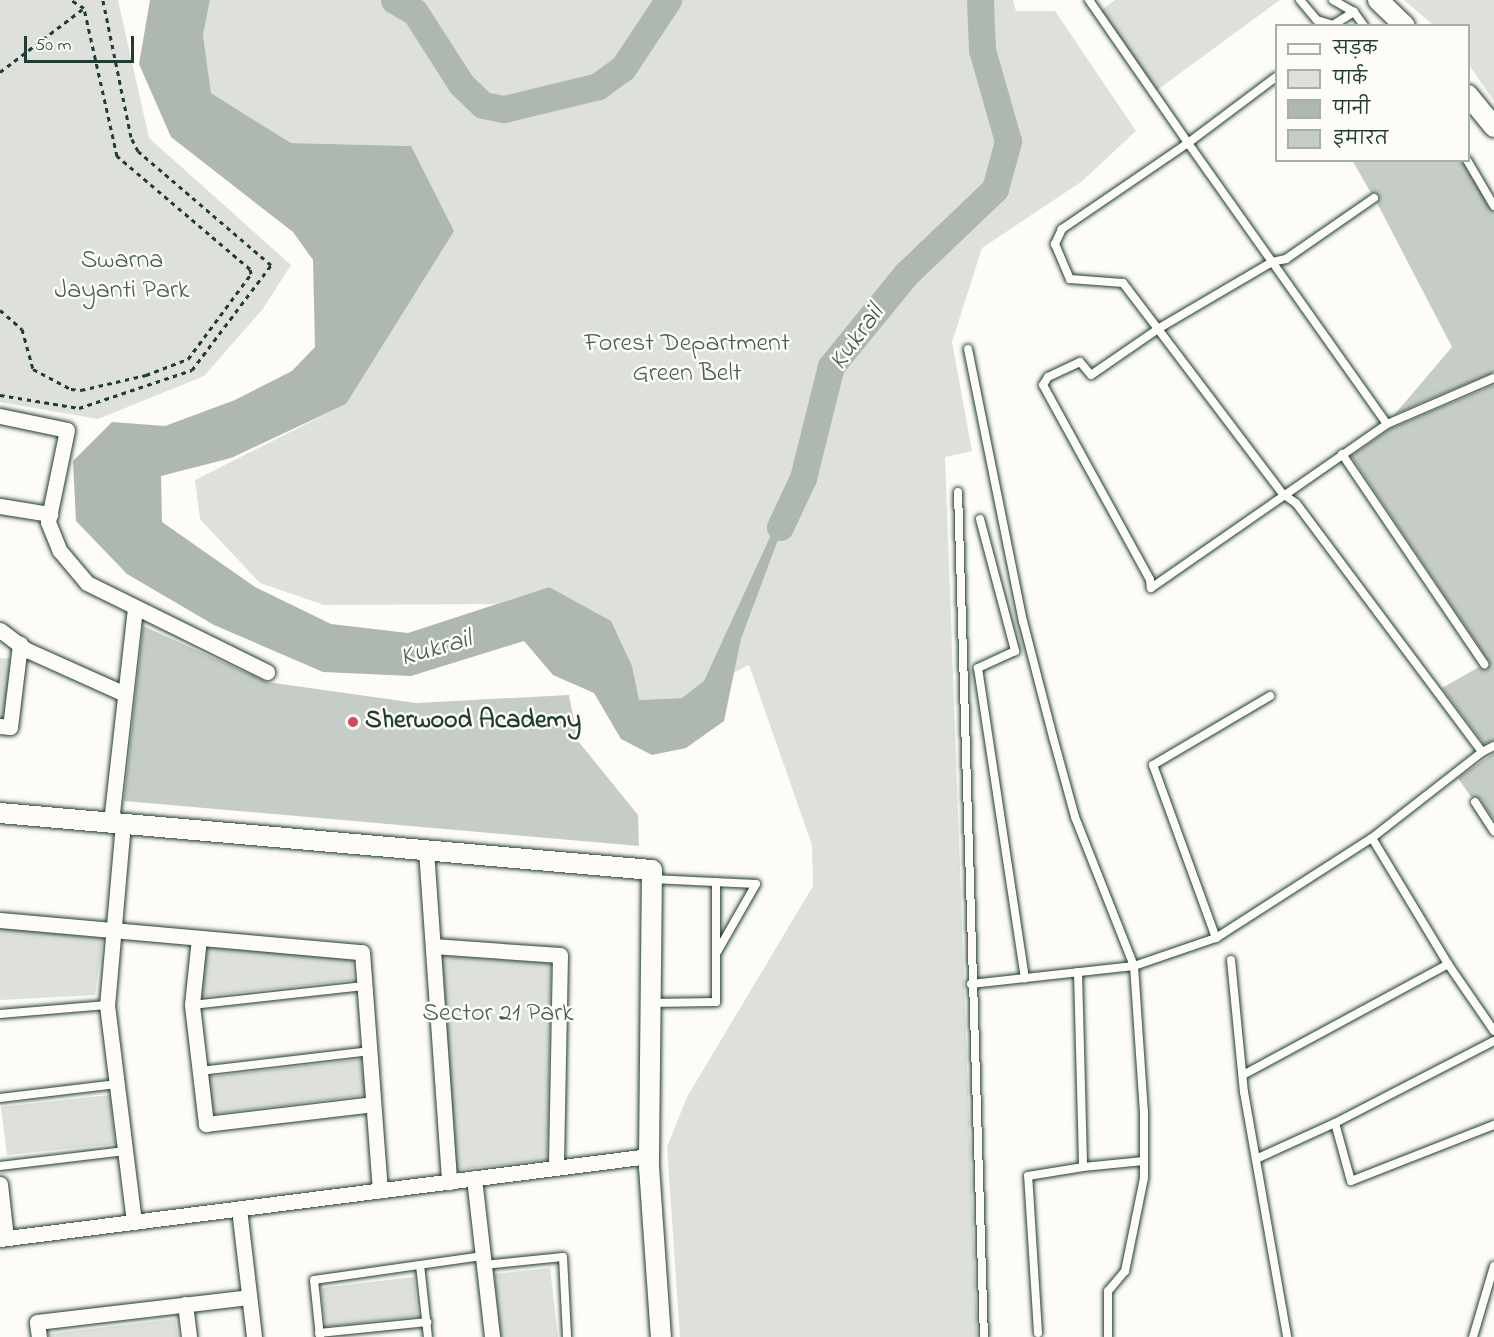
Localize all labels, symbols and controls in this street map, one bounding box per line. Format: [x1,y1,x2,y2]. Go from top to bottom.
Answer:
scale bar [27,24,136,62]
legend [1275,24,1470,162]
text: 50 m [35,33,72,59]
text: सड़क [1333,37,1377,63]
text: पार्क [1333,67,1367,93]
text: पानी [1333,97,1370,123]
text: इमारत [1333,127,1388,153]
park label: Swarna Jayanti Park [55,246,189,308]
water label: Kukrail [823,299,891,377]
park label: Forest Department Green Belt [584,329,790,390]
water label: Kukrail [397,623,475,675]
place label: Sherwood Academy [365,706,581,738]
marker: Sherwood Academy [346,715,360,729]
park label: Sector 21 Park [422,999,574,1031]

